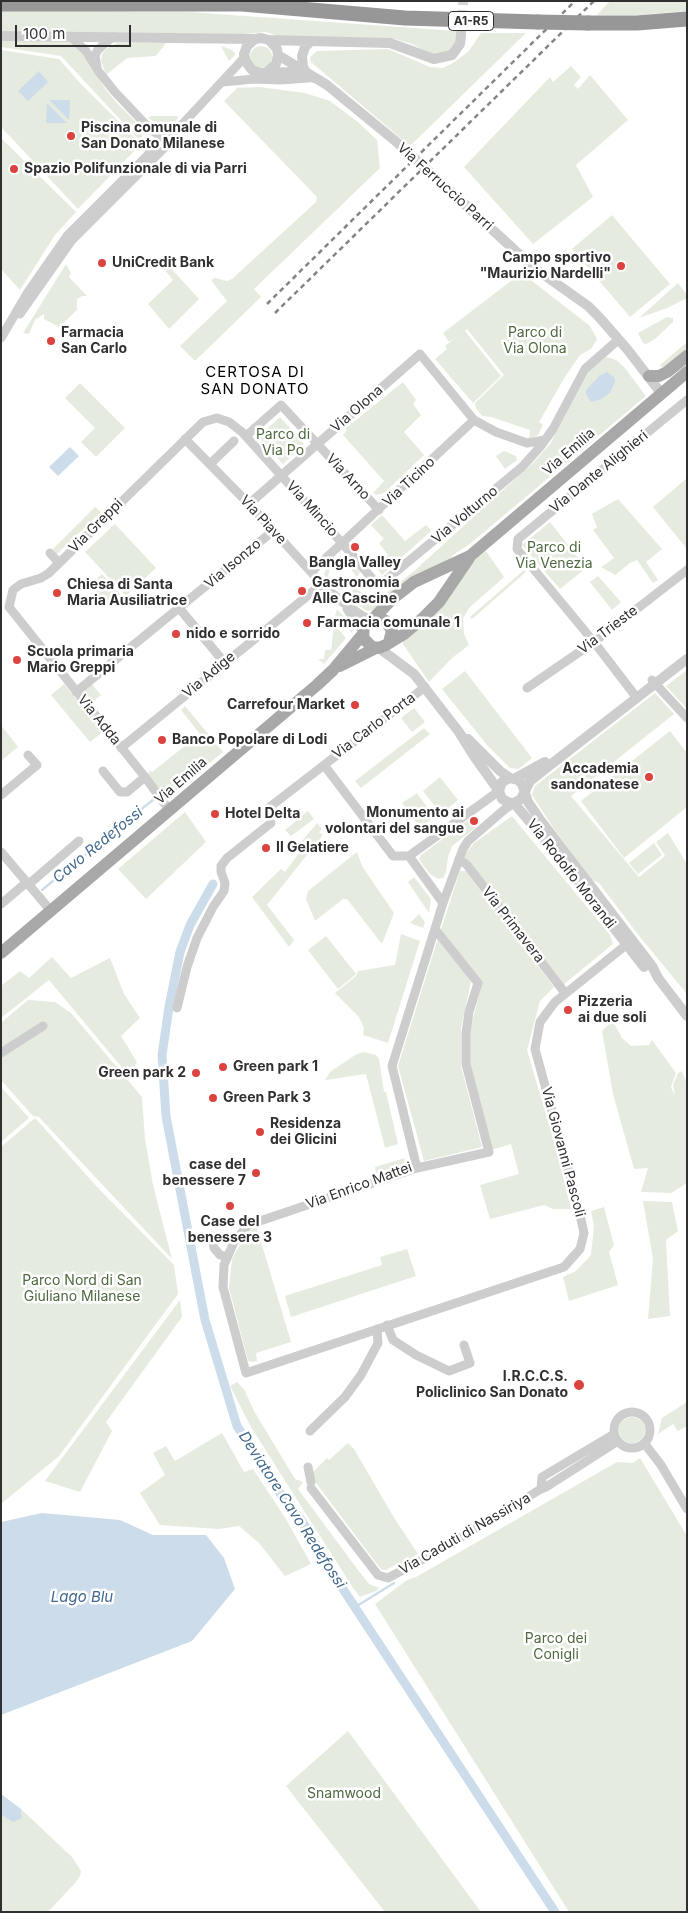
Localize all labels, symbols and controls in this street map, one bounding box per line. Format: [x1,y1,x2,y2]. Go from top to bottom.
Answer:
road number: A1-R5 [448,12,494,30]
scale bar [18,15,134,47]
text: 100 m [23,24,65,43]
place label: Piscina comunale di San Donato Milanese [81,120,225,152]
marker: Piscina comunale di San Donato Milanese [65,130,77,142]
street label: Via Ferruccio Parri [394,140,496,234]
place label: Spazio Polifunzionale di via Parri [24,161,247,177]
marker: Spazio Polifunzionale di via Parri [8,163,20,175]
place label: Campo sportivo "Maurizio Nardelli" [480,250,611,282]
place label: UniCredit Bank [112,255,214,271]
marker: UniCredit Bank [96,257,108,269]
marker: Campo sportivo "Maurizio Nardelli" [615,260,627,272]
place label: Farmacia San Carlo [61,325,127,358]
park label: Parco di Via Olona [503,325,567,358]
marker: Farmacia San Carlo [45,335,57,347]
district label: CERTOSA DI SAN DONATO [199,363,311,398]
street label: Via Olona [328,382,386,436]
street label: Via Emilia [540,425,598,479]
park label: Parco di Via Po [256,427,310,460]
street label: Via Dante Alighieri [547,427,651,517]
street label: Via Arno [323,451,373,503]
street label: Via Ticino [379,454,439,510]
street label: Via Mincio [283,478,341,540]
street label: Via Volturno [429,483,501,547]
street label: Via Piave [236,492,290,548]
street label: Via Greppi [66,496,126,556]
street label: Via Isonzo [201,536,265,592]
park label: Parco di Via Venezia [515,540,593,572]
marker: Bangla Valley [349,541,361,553]
place label: Bangla Valley [309,555,401,571]
place label: Gastronomia Alle Cascine [312,575,400,608]
place label: Chiesa di Santa Maria Ausiliatrice [67,577,187,610]
marker: Gastronomia Alle Cascine [296,585,308,597]
marker: Chiesa di Santa Maria Ausiliatrice [51,587,63,599]
street label: Via Trieste [575,602,641,658]
place label: Farmacia comunale 1 [317,615,460,631]
marker: Farmacia comunale 1 [301,617,313,629]
place label: nido e sorrido [186,626,280,642]
marker: nido e sorrido [170,628,182,640]
place label: Scuola primaria Mario Greppi [27,644,134,676]
street label: Via Adige [179,648,239,702]
marker: Scuola primaria Mario Greppi [11,654,23,666]
street label: Via Carlo Porta [329,689,419,763]
street label: Via Adda [74,692,124,748]
place label: Carrefour Market [227,697,345,713]
marker: Carrefour Market [349,699,361,711]
place label: Banco Popolare di Lodi [172,732,327,748]
marker: Banco Popolare di Lodi [156,734,168,746]
street label: Via Emilia [152,754,210,808]
place label: Accademia sandonatese [551,761,639,794]
marker: Accademia sandonatese [643,771,655,783]
water label: Cavo Redefossi [49,803,147,887]
place label: Monumento ai volontari del sangue [325,805,464,838]
place label: Hotel Delta [225,806,300,822]
marker: Hotel Delta [209,808,221,820]
marker: Monumento ai volontari del sangue [468,815,480,827]
street label: Via Rodolfo Morandi [523,816,619,932]
place label: Il Gelatiere [276,840,349,856]
marker: Il Gelatiere [260,842,272,854]
street label: Via Primavera [478,884,548,966]
place label: Pizzeria ai due soli [578,994,646,1026]
marker: Pizzeria ai due soli [562,1004,574,1016]
place label: Green park 1 [233,1059,318,1075]
marker: Green park 1 [217,1061,229,1073]
place label: Green park 2 [98,1065,186,1081]
marker: Green park 2 [190,1067,202,1079]
street label: Via Giovanni Pascoli [538,1085,588,1219]
place label: Green Park 3 [223,1090,311,1106]
marker: Green Park 3 [207,1092,219,1104]
place label: Residenza dei Glicini [270,1116,341,1148]
marker: Residenza dei Glicini [254,1126,266,1138]
place label: case del benessere 7 [163,1157,246,1190]
street label: Via Enrico Mattei [304,1159,414,1213]
marker: case del benessere 7 [250,1167,262,1179]
marker: Case del benessere 3 [224,1200,236,1212]
place label: Case del benessere 3 [188,1214,272,1246]
park label: Parco Nord di San Giuliano Milanese [22,1273,142,1305]
place label: I.R.C.C.S. Policlinico San Donato [416,1369,568,1401]
marker: I.R.C.C.S. Policlinico San Donato [572,1378,586,1392]
water label: Deviatore Cavo Redefossi [235,1428,349,1592]
street label: Via Caduti di Nassiriya [396,1490,534,1578]
water label: Lago Blu [51,1588,113,1606]
park label: Parco dei Conigli [525,1631,587,1664]
park label: Snamwood [307,1786,381,1802]

